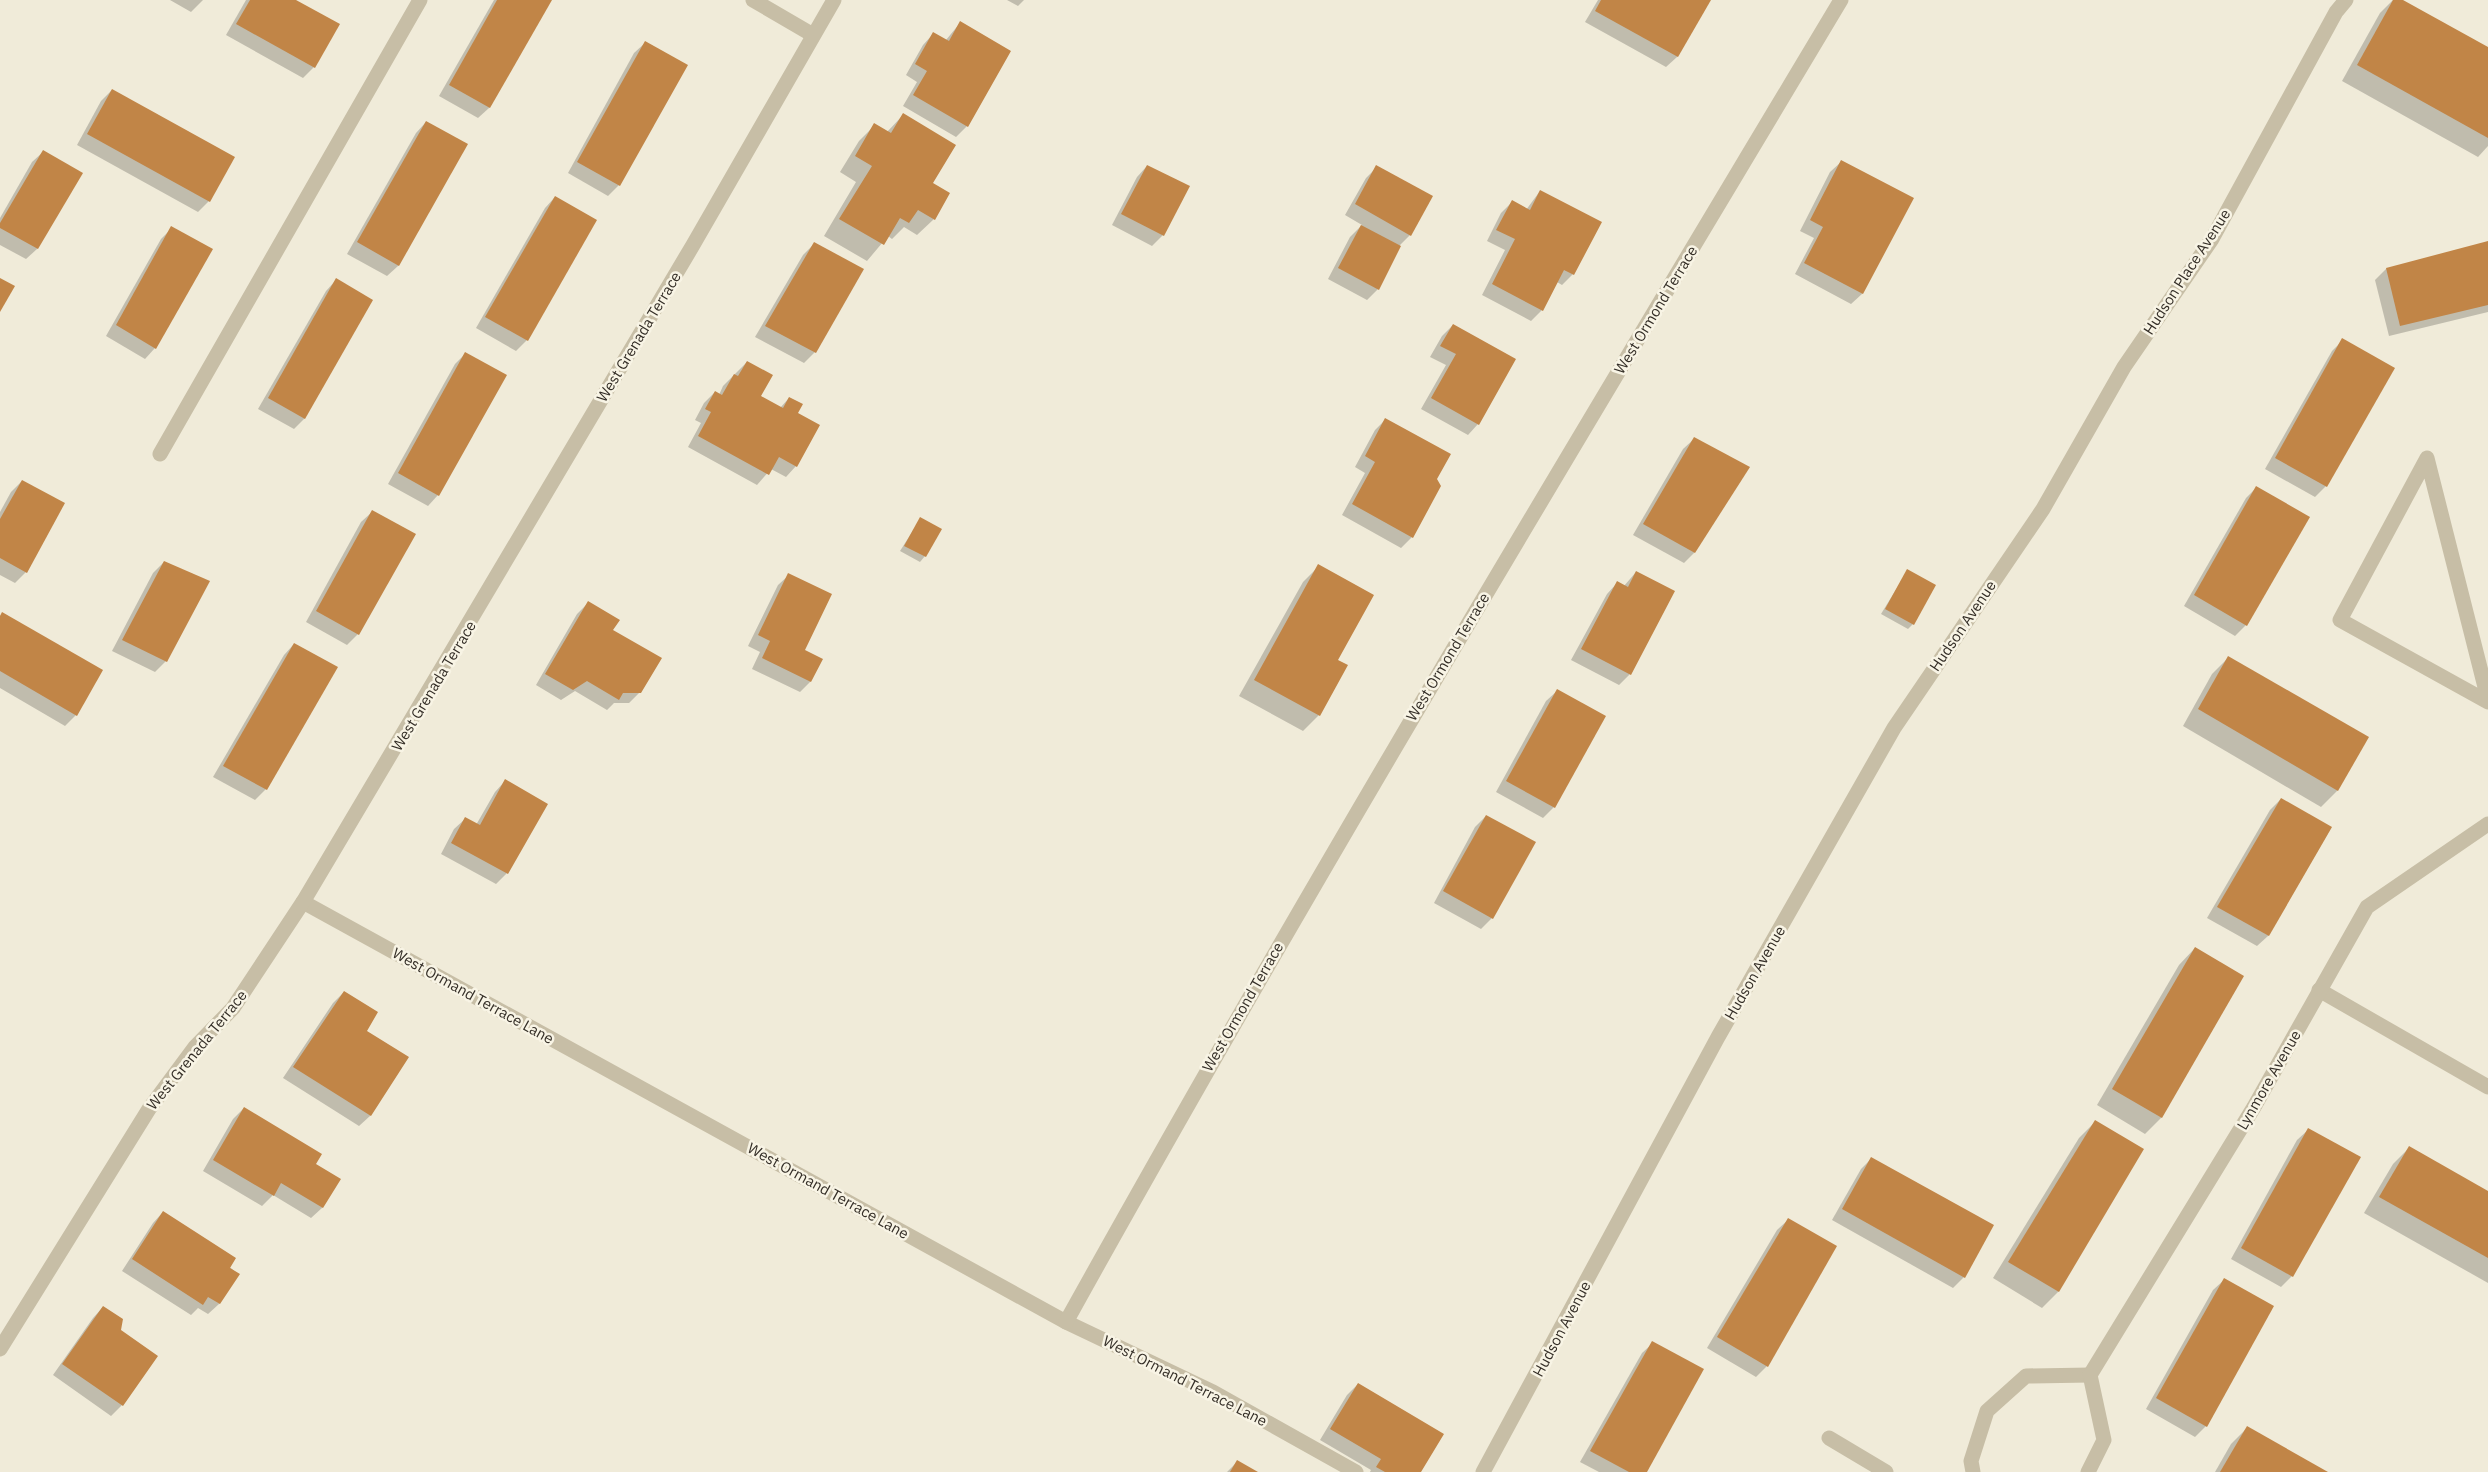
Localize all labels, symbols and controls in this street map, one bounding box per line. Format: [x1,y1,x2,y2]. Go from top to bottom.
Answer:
street label: Hudson Place Avenue [2139,205,2234,338]
street label: West Ormond Terrace [1610,242,1701,377]
street label: West Grenada Terrace [592,268,685,405]
street label: Hudson Avenue [1925,577,2000,675]
street label: West Ormond Terrace [1402,589,1493,724]
street label: West Grenada Terrace [387,617,480,754]
street label: Hudson Avenue [1720,922,1789,1023]
street label: West Ormond Terrace [1198,939,1287,1075]
street label: West Ormand Terrace Lane [389,943,557,1048]
street label: West Grenada Terrace [142,986,251,1113]
street label: Lynmore Avenue [2232,1027,2305,1133]
street label: West Ormand Terrace Lane [744,1138,912,1243]
street label: Hudson Avenue [1528,1278,1595,1380]
street label: West Ormand Terrace Lane [1100,1331,1270,1430]

